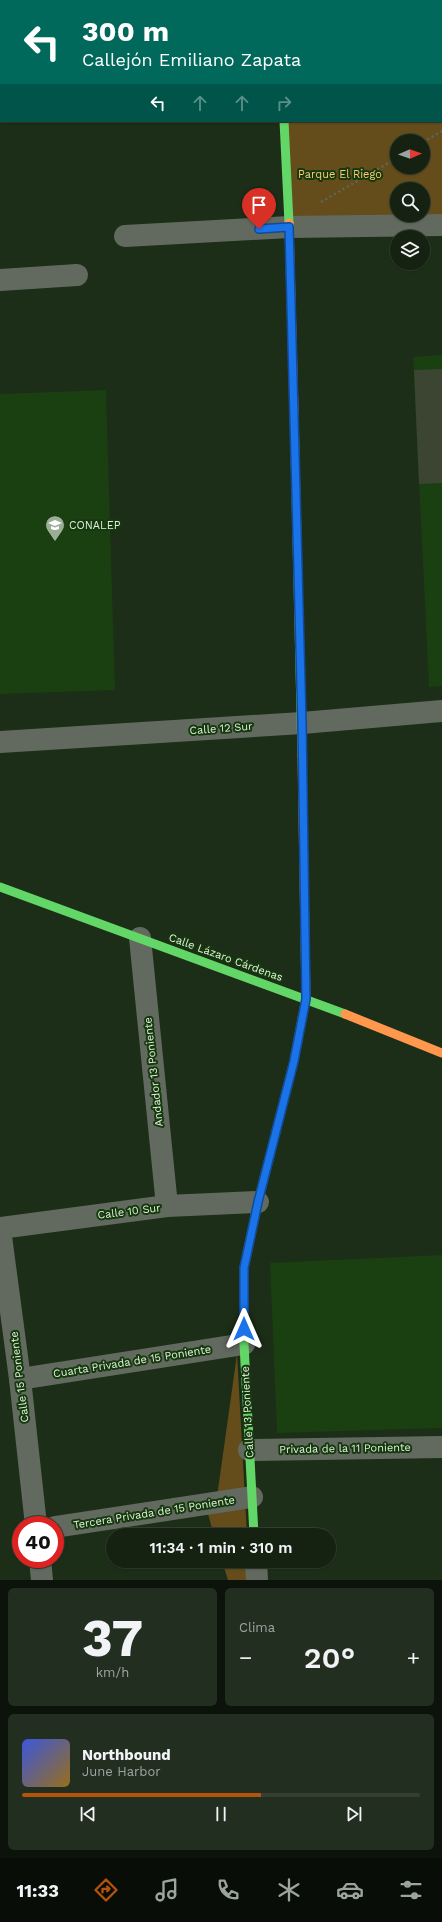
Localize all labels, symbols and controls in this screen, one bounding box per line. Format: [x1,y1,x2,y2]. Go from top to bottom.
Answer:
text: 300 m [82,15,169,48]
icon: left [16,16,68,68]
text: Callejón Emiliano Zapata [82,49,301,70]
icon: left [147,92,169,114]
icon: ahead [189,92,211,114]
icon: ahead [231,92,253,114]
icon: right [273,92,295,114]
north arrow [390,134,430,174]
map controls [390,134,430,270]
park label: Parque El Riego [298,168,382,181]
button: search [390,182,430,222]
pin [242,188,276,229]
icon: arrive [248,194,270,216]
button: layers [390,230,430,270]
school or university icon: CONALEP [44,514,66,542]
place label: CONALEP [69,519,121,532]
street label: Calle 12 Sur [189,720,253,737]
street label: Calle Lázaro Cárdenas [167,931,285,984]
street label: Andador 13 Poniente [141,1017,166,1127]
street label: Calle 10 Sur [97,1201,162,1222]
position arrow [223,1308,265,1350]
street label: Calle 15 Poniente [7,1331,32,1423]
street label: Cuarta Privada de 15 Poniente [52,1343,212,1380]
street label: Calle 13 Poniente [239,1366,256,1458]
street label: Privada de la 11 Poniente [279,1441,411,1456]
street label: Tercera Privada de 15 Poniente [72,1493,236,1532]
speed limit sign: 40 [12,1516,64,1568]
text: 11:34 · 1 min · 310 m [149,1539,293,1557]
text: 37 [82,1608,143,1669]
text: Clima [239,1620,275,1635]
text: 20° [304,1640,355,1675]
text: − [239,1645,252,1670]
text: + [407,1645,420,1670]
text: km/h [96,1665,129,1680]
text: Northbound [82,1746,171,1764]
text: June Harbor [82,1764,161,1779]
icon: previous [77,1803,99,1825]
icon: pause [210,1803,232,1825]
icon: next [343,1803,365,1825]
icon: directions [92,1876,120,1904]
icon: music [153,1876,181,1904]
icon: phone [214,1876,242,1904]
icon: climate [275,1876,303,1904]
icon: car [336,1876,364,1904]
icon: filters [397,1876,425,1904]
text: 11:33 [17,1880,59,1901]

